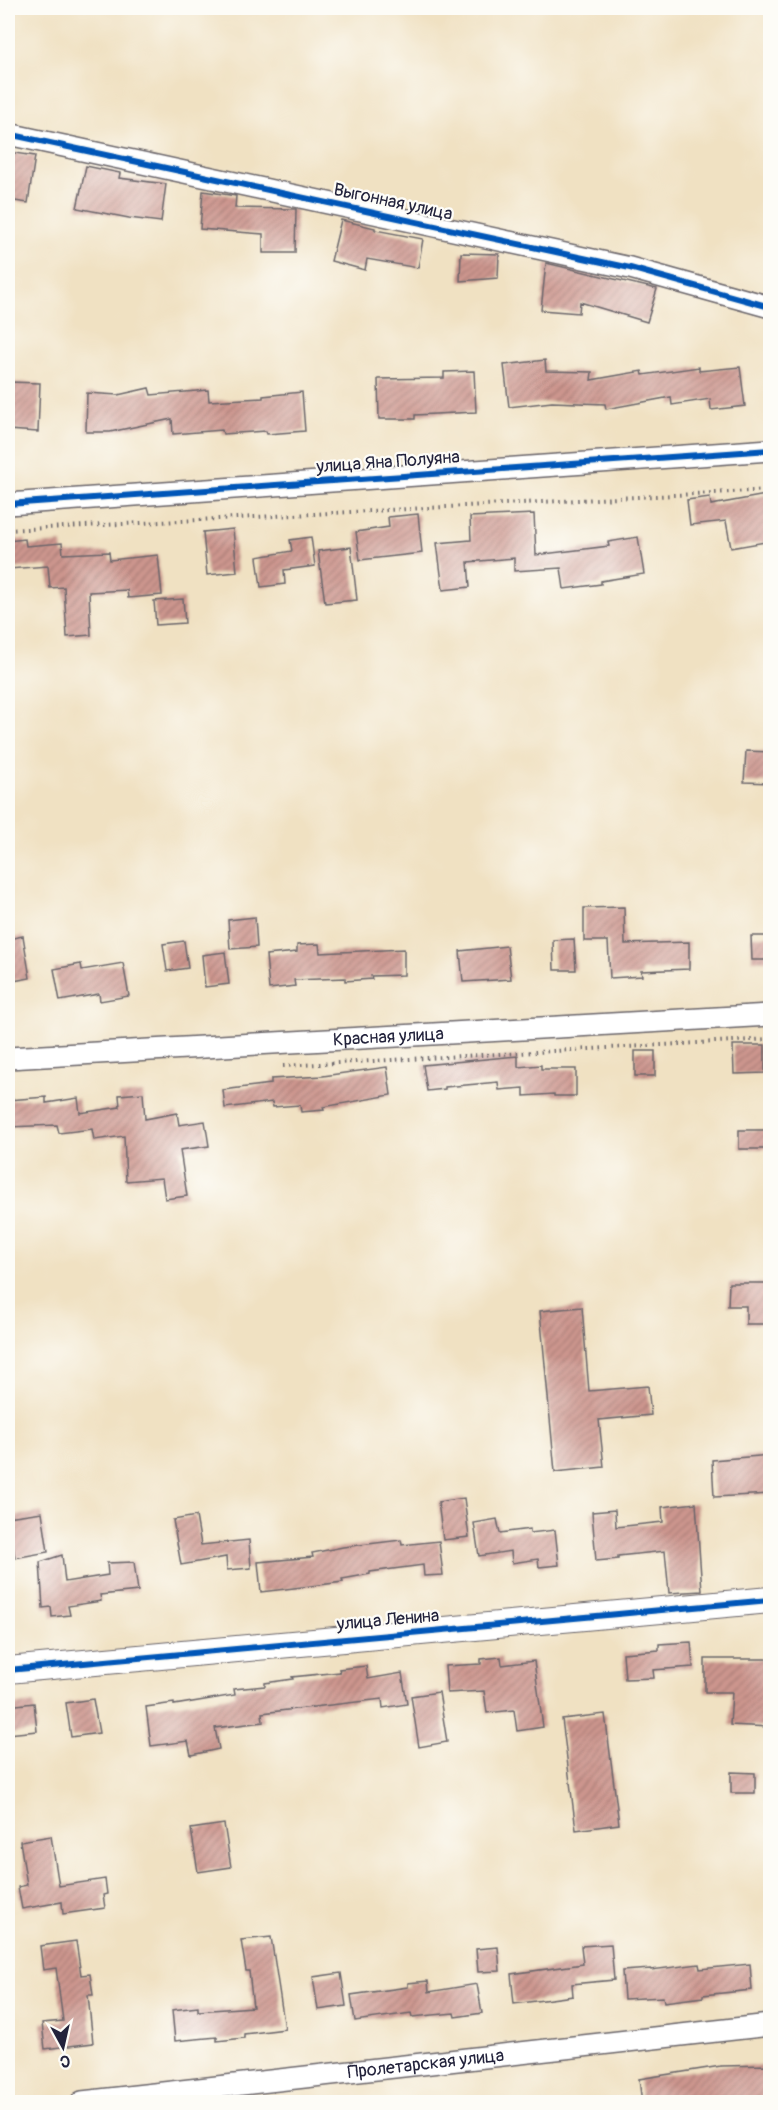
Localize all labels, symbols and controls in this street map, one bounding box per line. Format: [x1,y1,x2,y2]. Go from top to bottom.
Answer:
street label: Выгонная улица [331,178,455,226]
street label: улица Яна Полуяна [314,446,461,479]
street label: Красная улица [332,1022,444,1051]
street label: улица Ленина [335,1604,440,1636]
north arrow [33,2017,93,2077]
street label: Пролетарская улица [346,2043,505,2084]
text: С [59,2050,71,2071]

